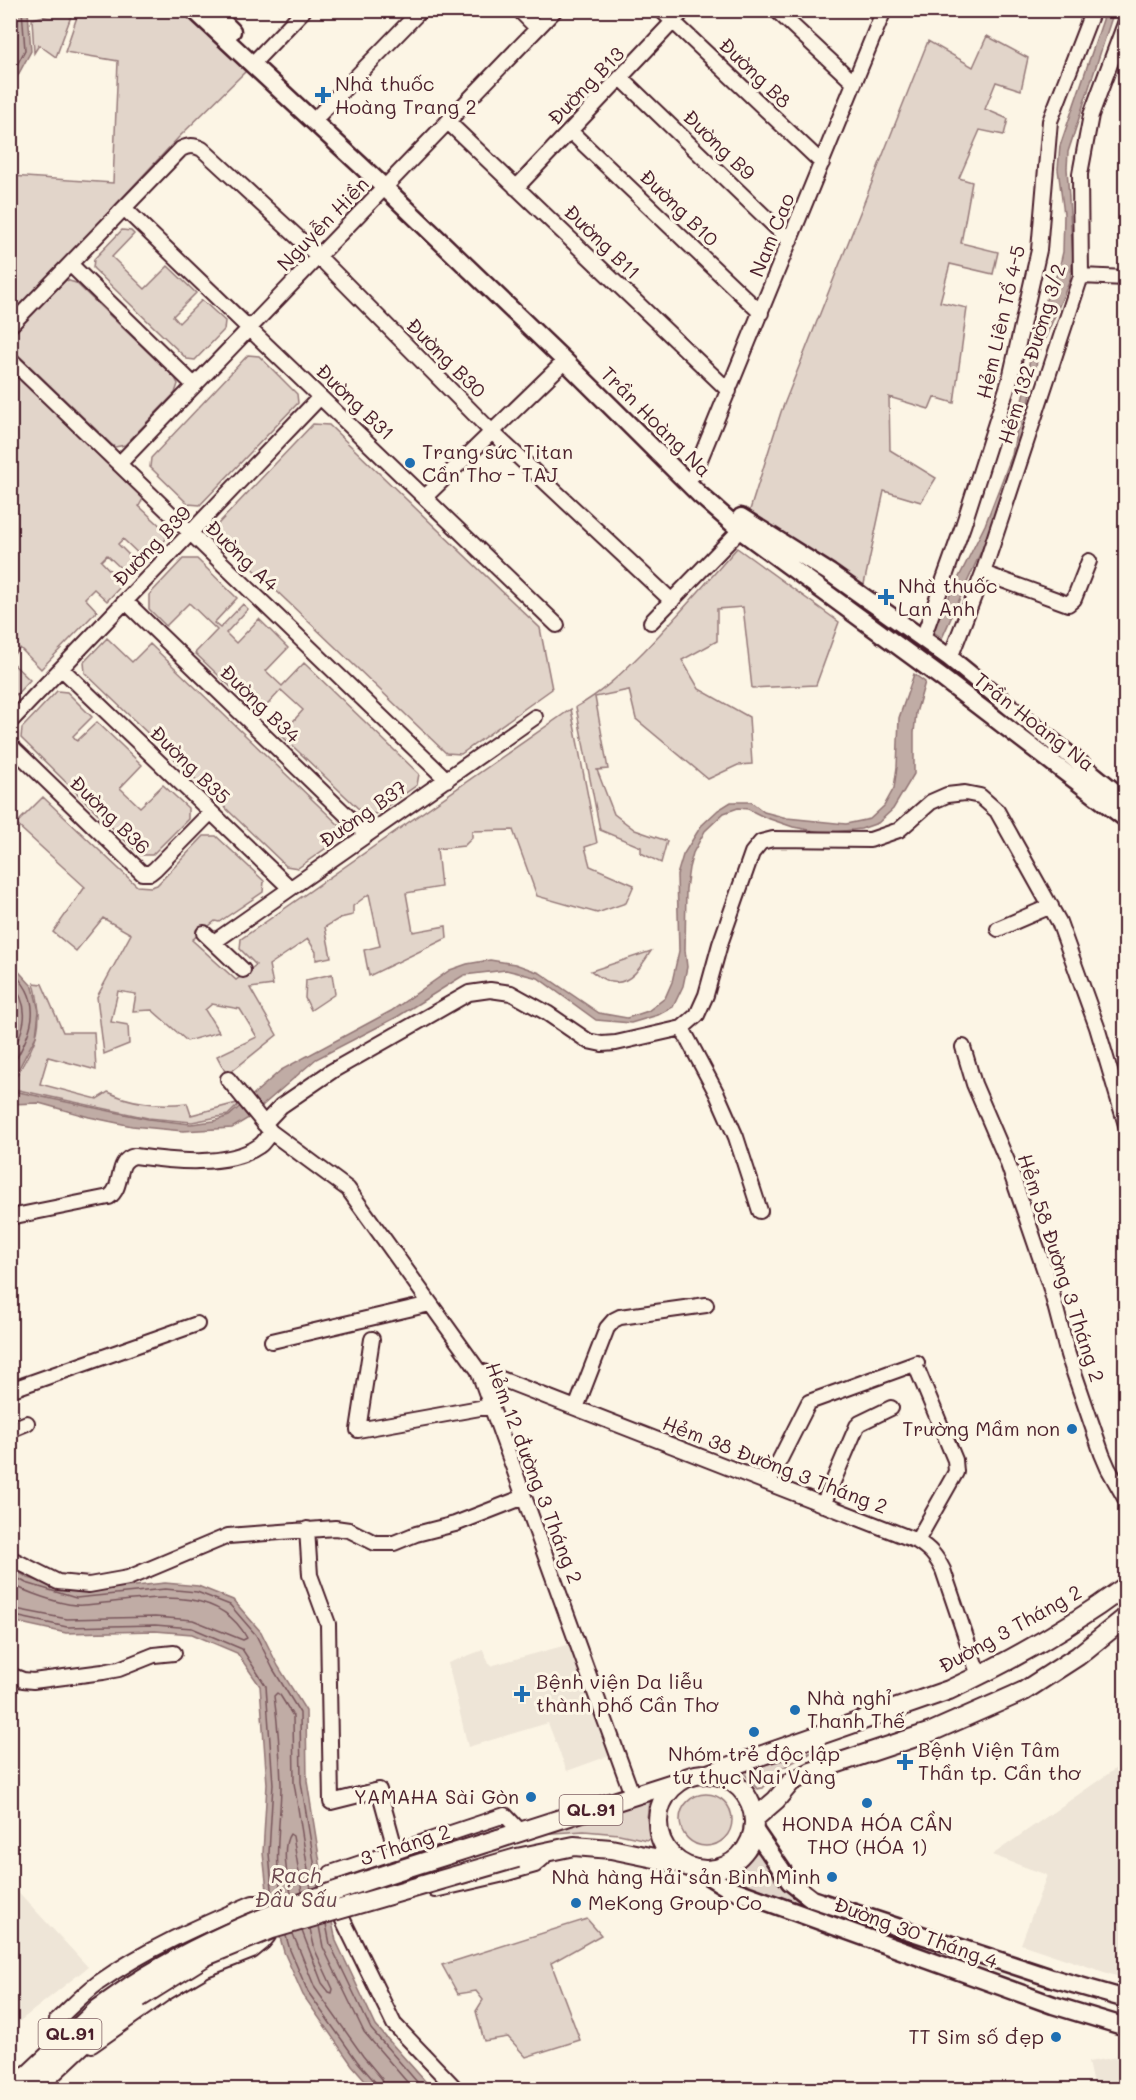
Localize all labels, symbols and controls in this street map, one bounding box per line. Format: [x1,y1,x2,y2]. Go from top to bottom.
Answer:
street label: Đường B8 [714,31,797,113]
street label: Đường B13 [541,41,629,130]
place label: Nhà thuốc Hoàng Trang 2 [335,70,477,119]
marker: Nhà thuốc Hoàng Trang 2 [316,88,330,102]
street label: Đường B9 [678,103,761,185]
street label: Đường B10 [635,163,725,251]
street label: Nguyễn Hiền [271,171,374,276]
street label: Nam Cao [743,189,800,280]
street label: Đường B11 [559,198,646,284]
street label: Hẻm Liên Tổ 4-5 [970,242,1030,401]
street label: Hẻm 132 Đường 3/2 [991,261,1071,447]
street label: Đường B30 [401,312,492,403]
street label: Đường B31 [311,357,400,445]
street label: Trần Hoàng Na [596,360,718,482]
place label: Trang sức Titan Cần Thơ - TAJ [422,438,573,487]
marker: Trang sức Titan Cần Thơ - TAJ [403,456,417,470]
street label: Đường B39 [106,499,196,591]
street label: Đường A4 [201,514,285,597]
place label: Nhà thuốc Lan Anh [898,572,998,621]
marker: Nhà thuốc Lan Anh [879,590,893,604]
street label: Đường B34 [215,658,307,748]
street label: Trần Hoàng Na [969,666,1100,776]
street label: Đường B35 [145,719,236,809]
street label: Đường B36 [65,769,157,859]
street label: Đường B37 [313,773,411,853]
street label: Hẻm 58 Đường 3 Tháng 2 [1013,1150,1111,1385]
street label: Hẻm 12 đường 3 Tháng 2 [481,1358,589,1587]
street label: Hẻm 38 Đường 3 Tháng 2 [659,1409,891,1519]
place label: Trường Mầm non [902,1415,1060,1441]
marker: Trường Mầm non [1065,1422,1079,1436]
street label: Đường 3 Tháng 2 [933,1578,1086,1678]
place label: Bệnh viện Da liễu thành phố Cần Thơ [536,1668,719,1717]
place label: Nhà nghỉ Thanh Thế [807,1684,905,1733]
marker: Bệnh viện Da liễu thành phố Cần Thơ [513,1685,531,1703]
marker: Nhà nghỉ Thanh Thế [788,1703,802,1717]
marker: Nhóm trẻ độc lập tư thục Nai Vàng [747,1725,761,1739]
place label: Bệnh Viện Tâm Thần tp. Cần thơ [918,1736,1081,1785]
place label: Nhóm trẻ độc lập tư thục Nai Vàng [668,1740,840,1789]
marker: Bệnh Viện Tâm Thần tp. Cần thơ [896,1753,914,1771]
place label: YAMAHA Sài Gòn [354,1783,519,1809]
marker: YAMAHA Sài Gòn [524,1790,538,1804]
road number: QL.91 [560,1795,622,1825]
marker: HONDA HÓA CẦN THƠ (HÓA 1) [860,1796,874,1810]
place label: HONDA HÓA CẦN THƠ (HÓA 1) [781,1810,953,1859]
street label: 3 Tháng 2 [356,1817,453,1871]
water label: Rạch Đầu Sấu [255,1861,337,1912]
place label: Nhà hàng Hải sản Bình Minh [552,1863,820,1889]
marker: Nhà hàng Hải sản Bình Minh [825,1870,839,1884]
place label: MeKong Group Co [588,1889,762,1915]
street label: Đường 30 Tháng 4 [831,1890,1002,1974]
marker: MeKong Group Co [569,1896,583,1910]
road number: QL.91 [38,2019,101,2049]
place label: TT Sim số đẹp [908,2023,1044,2049]
marker: TT Sim số đẹp [1049,2030,1063,2044]

